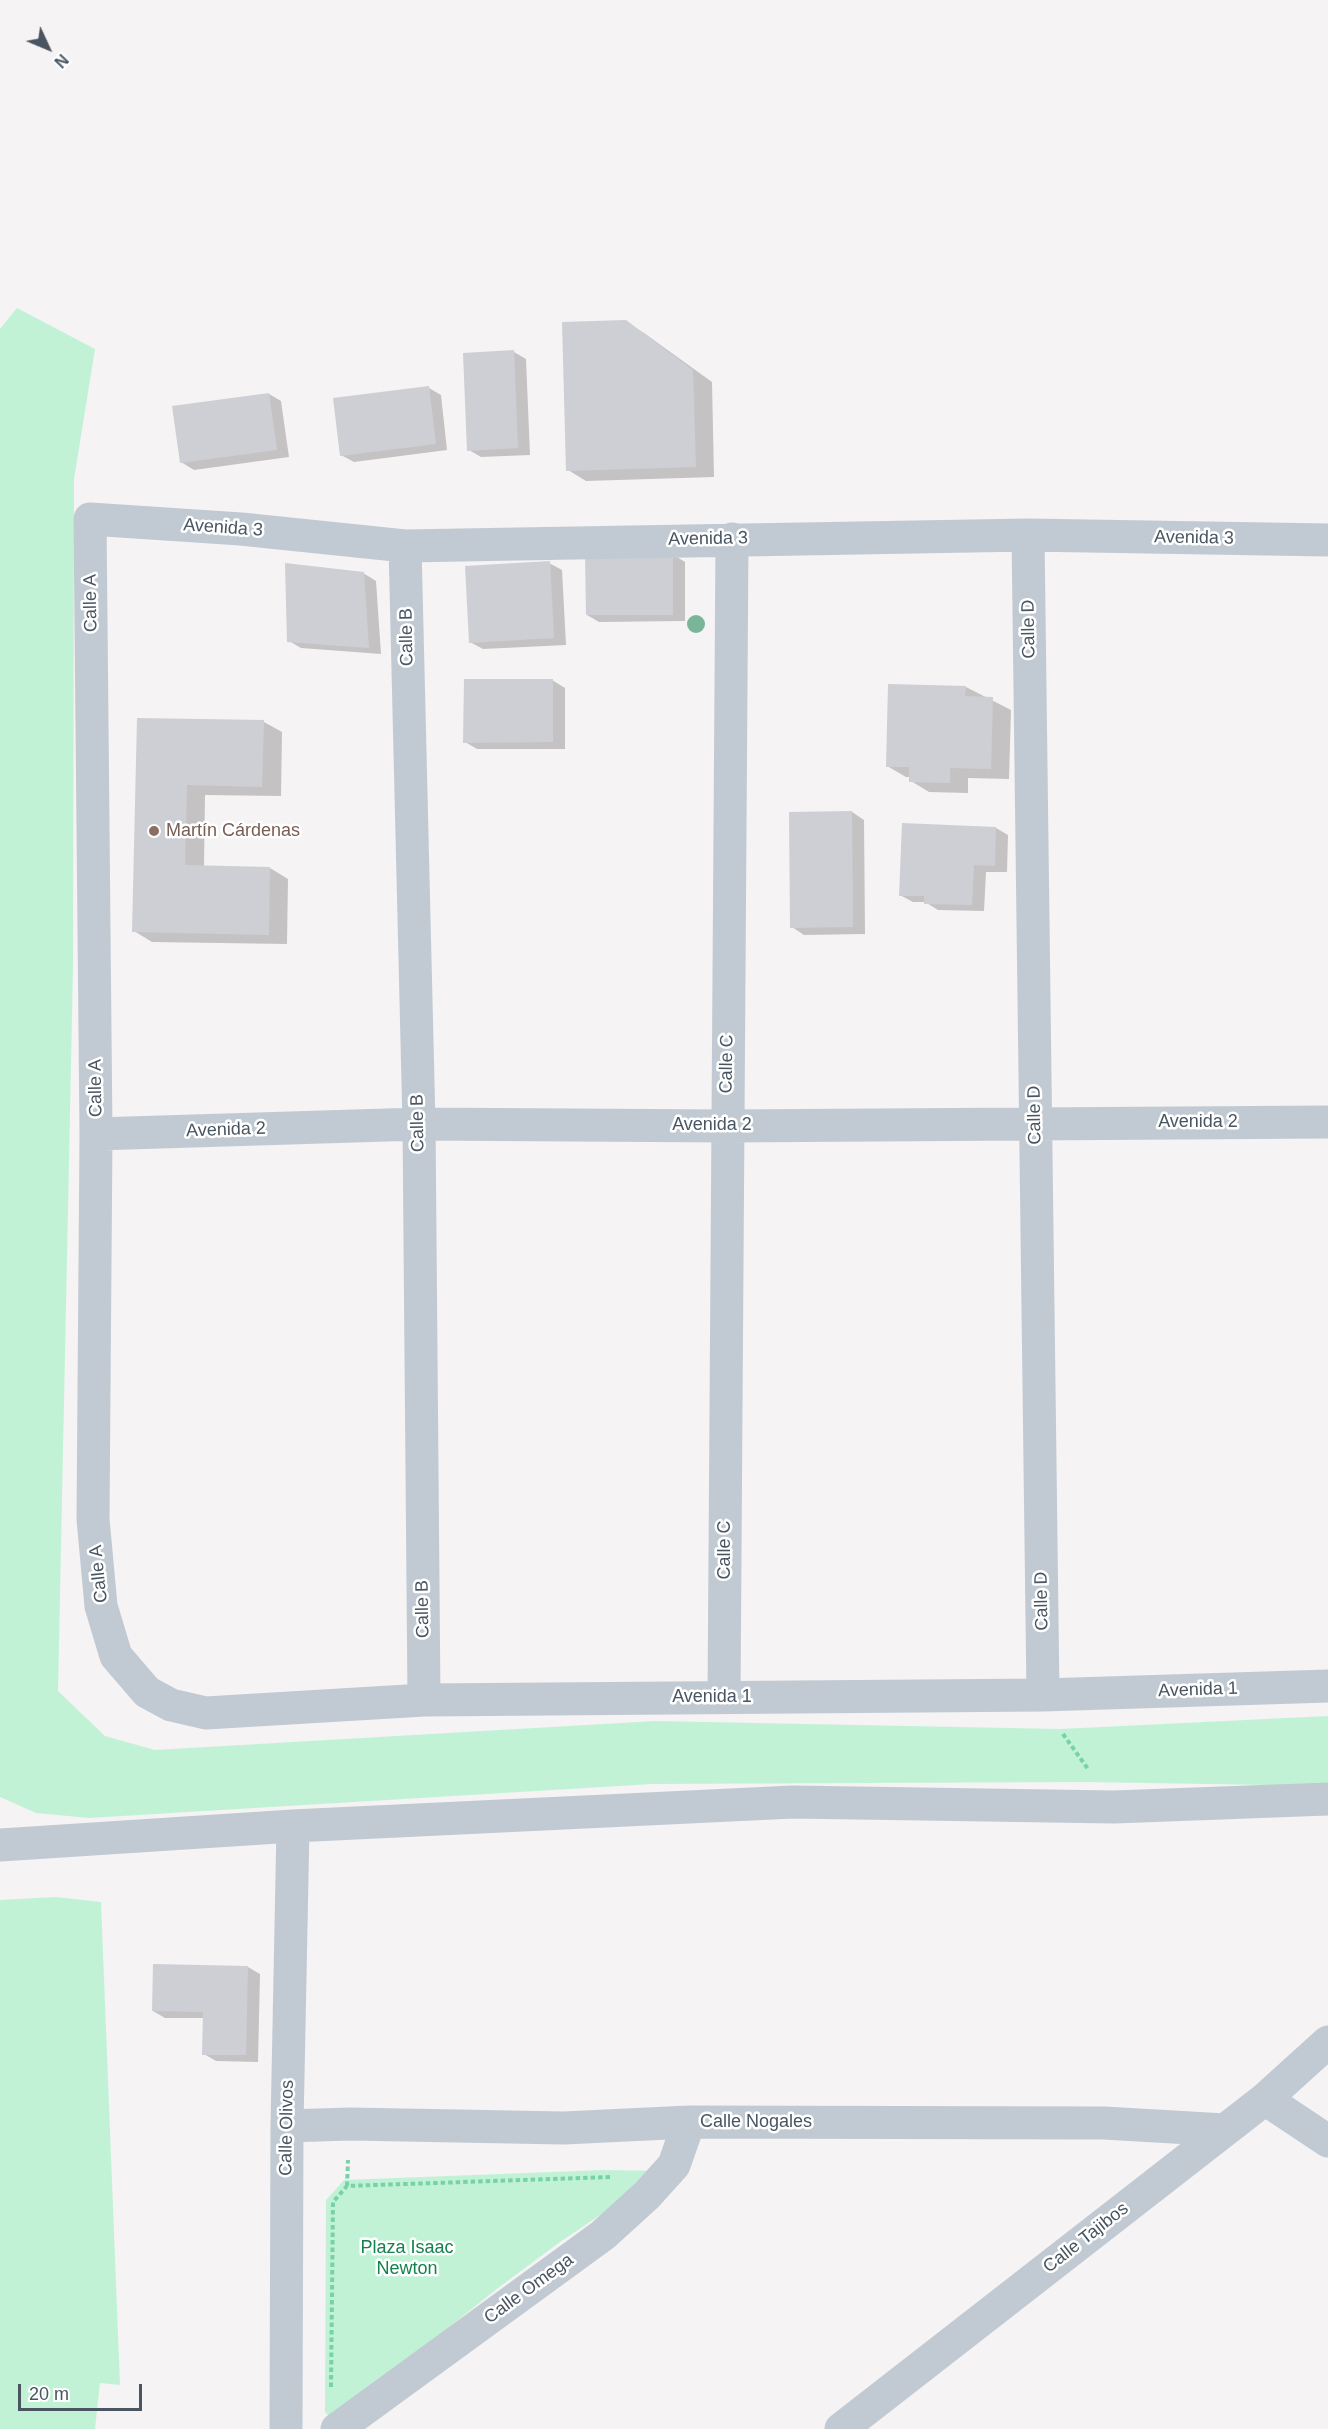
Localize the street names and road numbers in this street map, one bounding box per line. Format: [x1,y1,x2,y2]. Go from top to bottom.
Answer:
street label: Avenida 3 [182,514,264,542]
street label: Avenida 3 [1154,527,1234,549]
street label: Avenida 3 [668,528,748,550]
street label: Calle A [80,574,102,632]
street label: Calle D [1018,599,1040,659]
street label: Calle B [396,608,418,666]
street label: Calle C [716,1034,738,1094]
street label: Calle A [85,1059,107,1117]
street label: Calle D [1024,1085,1046,1145]
street label: Calle B [407,1094,429,1152]
street label: Avenida 2 [1158,1111,1238,1133]
street label: Avenida 2 [672,1114,752,1136]
street label: Avenida 2 [186,1118,266,1142]
street label: Calle C [714,1520,736,1580]
street label: Calle A [85,1544,113,1604]
street label: Calle D [1031,1571,1053,1631]
street label: Calle B [412,1580,434,1638]
street label: Avenida 1 [1158,1678,1238,1702]
street label: Avenida 1 [672,1686,752,1708]
street label: Calle Olivos [275,2080,299,2176]
street label: Calle Nogales [700,2111,812,2133]
street label: Calle Tajibos [1039,2198,1133,2278]
street label: Calle Omega [480,2249,578,2329]

